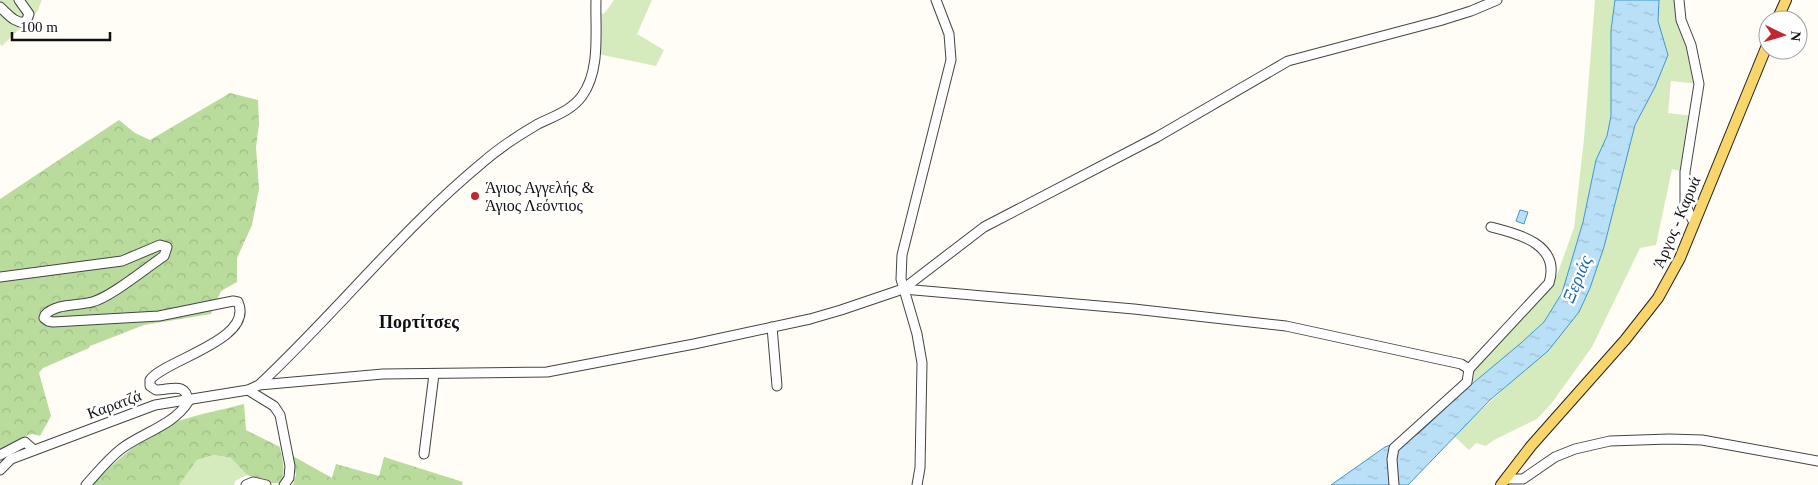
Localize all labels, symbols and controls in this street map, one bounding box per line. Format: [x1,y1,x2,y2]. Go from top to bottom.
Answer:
scale bar [12,10,110,42]
north arrow [1758,10,1808,60]
text: 100 m [20,19,58,35]
text: N [1788,30,1803,42]
street label: Άργος - Καρυά [1650,173,1705,271]
place label: Άγιος Αγγελής & Άγιος Λεόντιος [485,179,595,215]
marker: Άγιος Αγγελής & Άγιος Λεόντιος [469,190,481,202]
water label: Ξεριάς [1558,252,1596,305]
district label: Πορτίτσες [379,312,459,332]
street label: Καρατζά [85,387,145,423]

